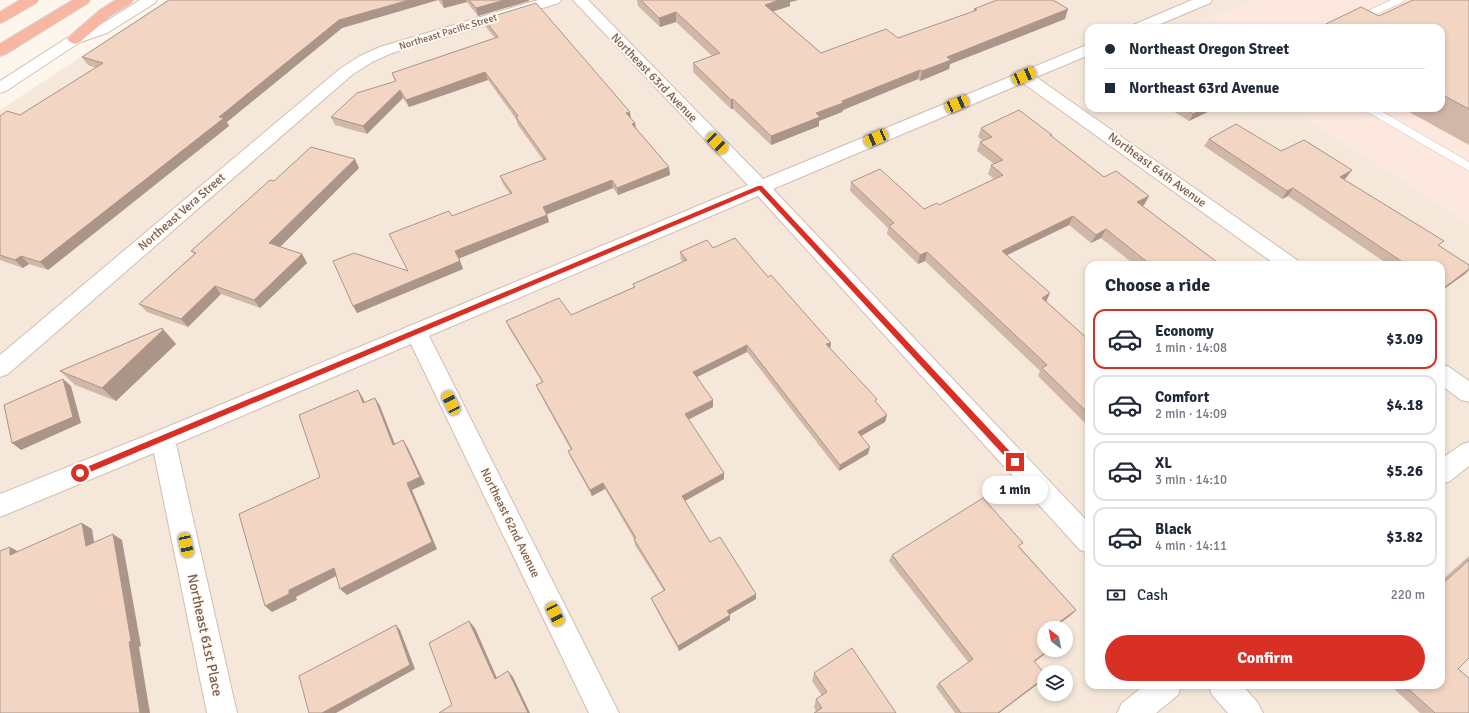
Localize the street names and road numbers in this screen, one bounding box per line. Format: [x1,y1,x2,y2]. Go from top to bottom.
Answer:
street label: Northeast Pacific Street [398,11,499,53]
street label: Northeast 63rd Avenue [608,30,700,126]
street label: Northeast 64th Avenue [1105,129,1209,211]
street label: Northeast Vera Street [135,170,229,254]
street label: Northeast 62nd Avenue [477,466,543,580]
street label: Northeast 61st Place [184,572,226,698]

